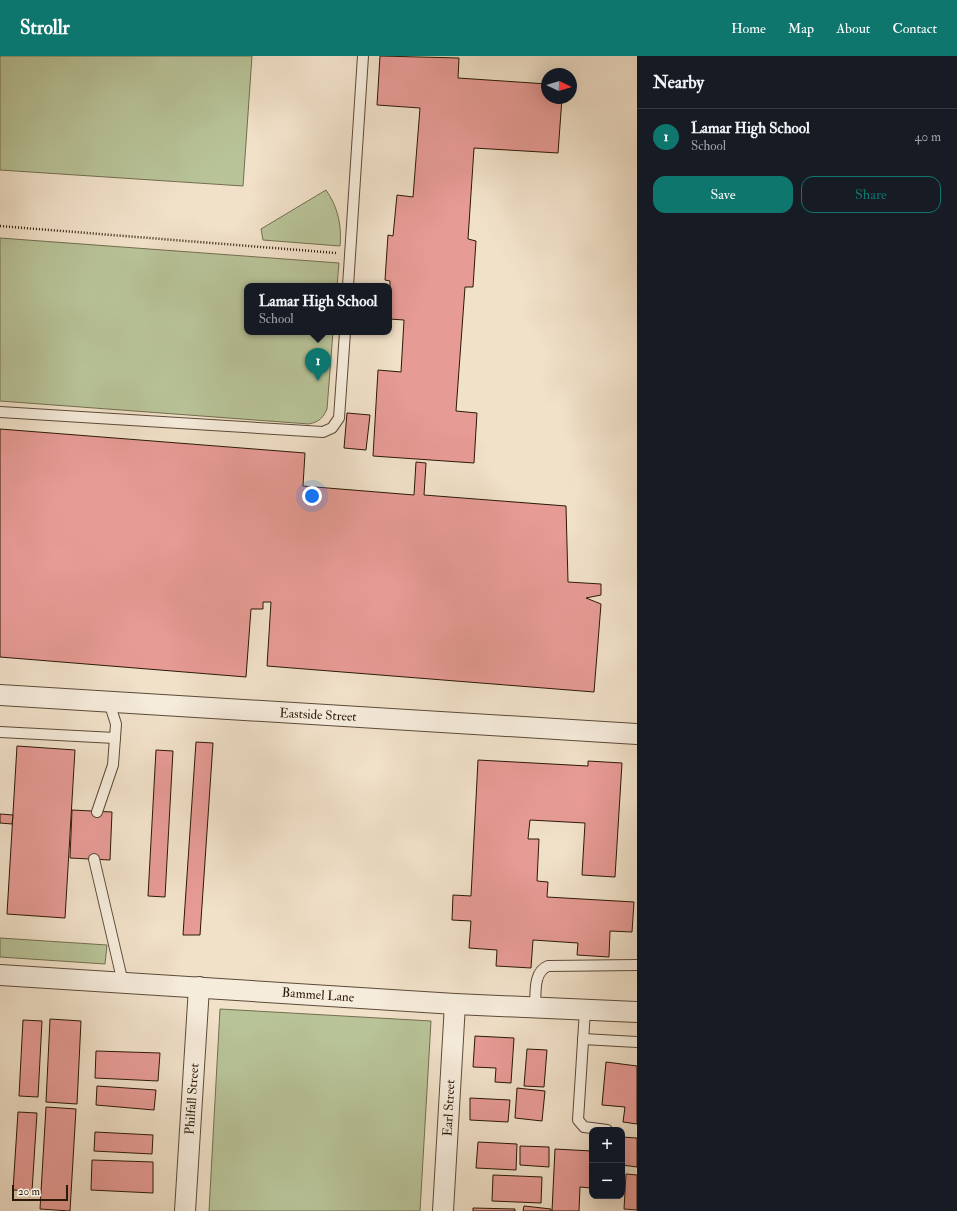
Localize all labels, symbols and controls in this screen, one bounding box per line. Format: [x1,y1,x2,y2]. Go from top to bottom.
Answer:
text: Strollr [20,16,70,40]
text: Home [731,20,766,37]
text: Map [788,20,814,37]
text: About [836,20,870,37]
text: Contact [892,20,937,37]
north arrow [541,68,577,104]
text: Nearby [653,72,704,93]
text: Lamar High School [691,119,810,138]
text: 1 [664,129,668,145]
text: 40 m [915,129,941,145]
text: School [691,138,726,154]
button: Save [653,176,793,213]
button: Share [801,176,941,213]
popup [244,283,392,335]
text: Lamar High School [259,292,377,311]
text: School [259,311,294,327]
pin: 1 [305,348,331,381]
your location [302,486,322,506]
street label: Eastside Street [279,705,357,725]
street label: Bammel Lane [281,984,355,1006]
street label: Philfall Street [182,1063,202,1135]
street label: Earl Street [440,1079,458,1137]
map controls [589,1127,625,1199]
button: + [589,1127,625,1163]
button: − [589,1163,625,1199]
scale bar [12,1183,68,1202]
text: 20 m [18,1185,40,1198]

